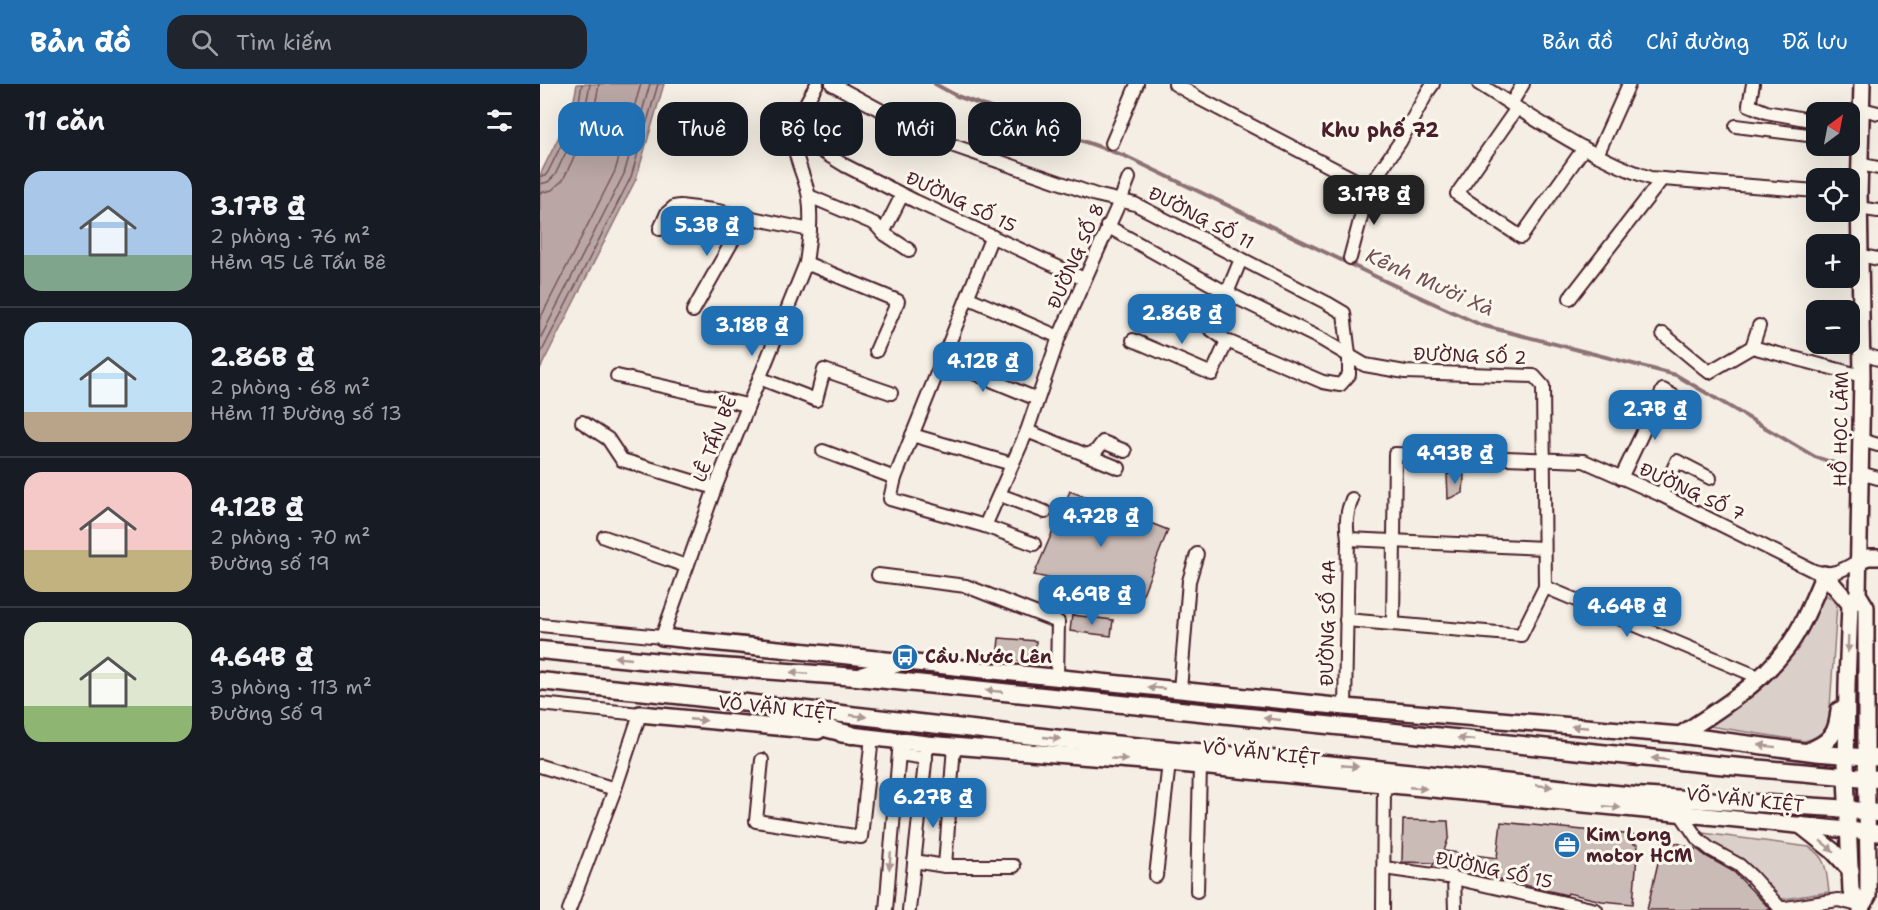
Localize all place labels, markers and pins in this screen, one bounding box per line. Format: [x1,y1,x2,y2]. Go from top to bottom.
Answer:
pin: 3.17B ₫ [1319,175,1429,226]
pin: 5.3B ₫ [658,206,756,257]
pin: 2.86B ₫ [1127,294,1237,345]
pin: 3.18B ₫ [697,306,807,357]
pin: 4.12B ₫ [928,342,1038,393]
pin: 2.7B ₫ [1606,390,1704,441]
pin: 4.93B ₫ [1400,434,1510,485]
pin: 4.72B ₫ [1046,497,1156,548]
pin: 4.69B ₫ [1037,575,1147,626]
pin: 4.64B ₫ [1572,587,1682,638]
bus stop icon: Cầu Nước Lên [890,642,920,672]
place label: Cầu Nước Lên [925,645,1052,669]
pin: 6.27B ₫ [878,778,988,829]
place label: Kim Long motor HCM [1586,823,1693,868]
office icon: Kim Long motor HCM [1552,830,1582,860]

